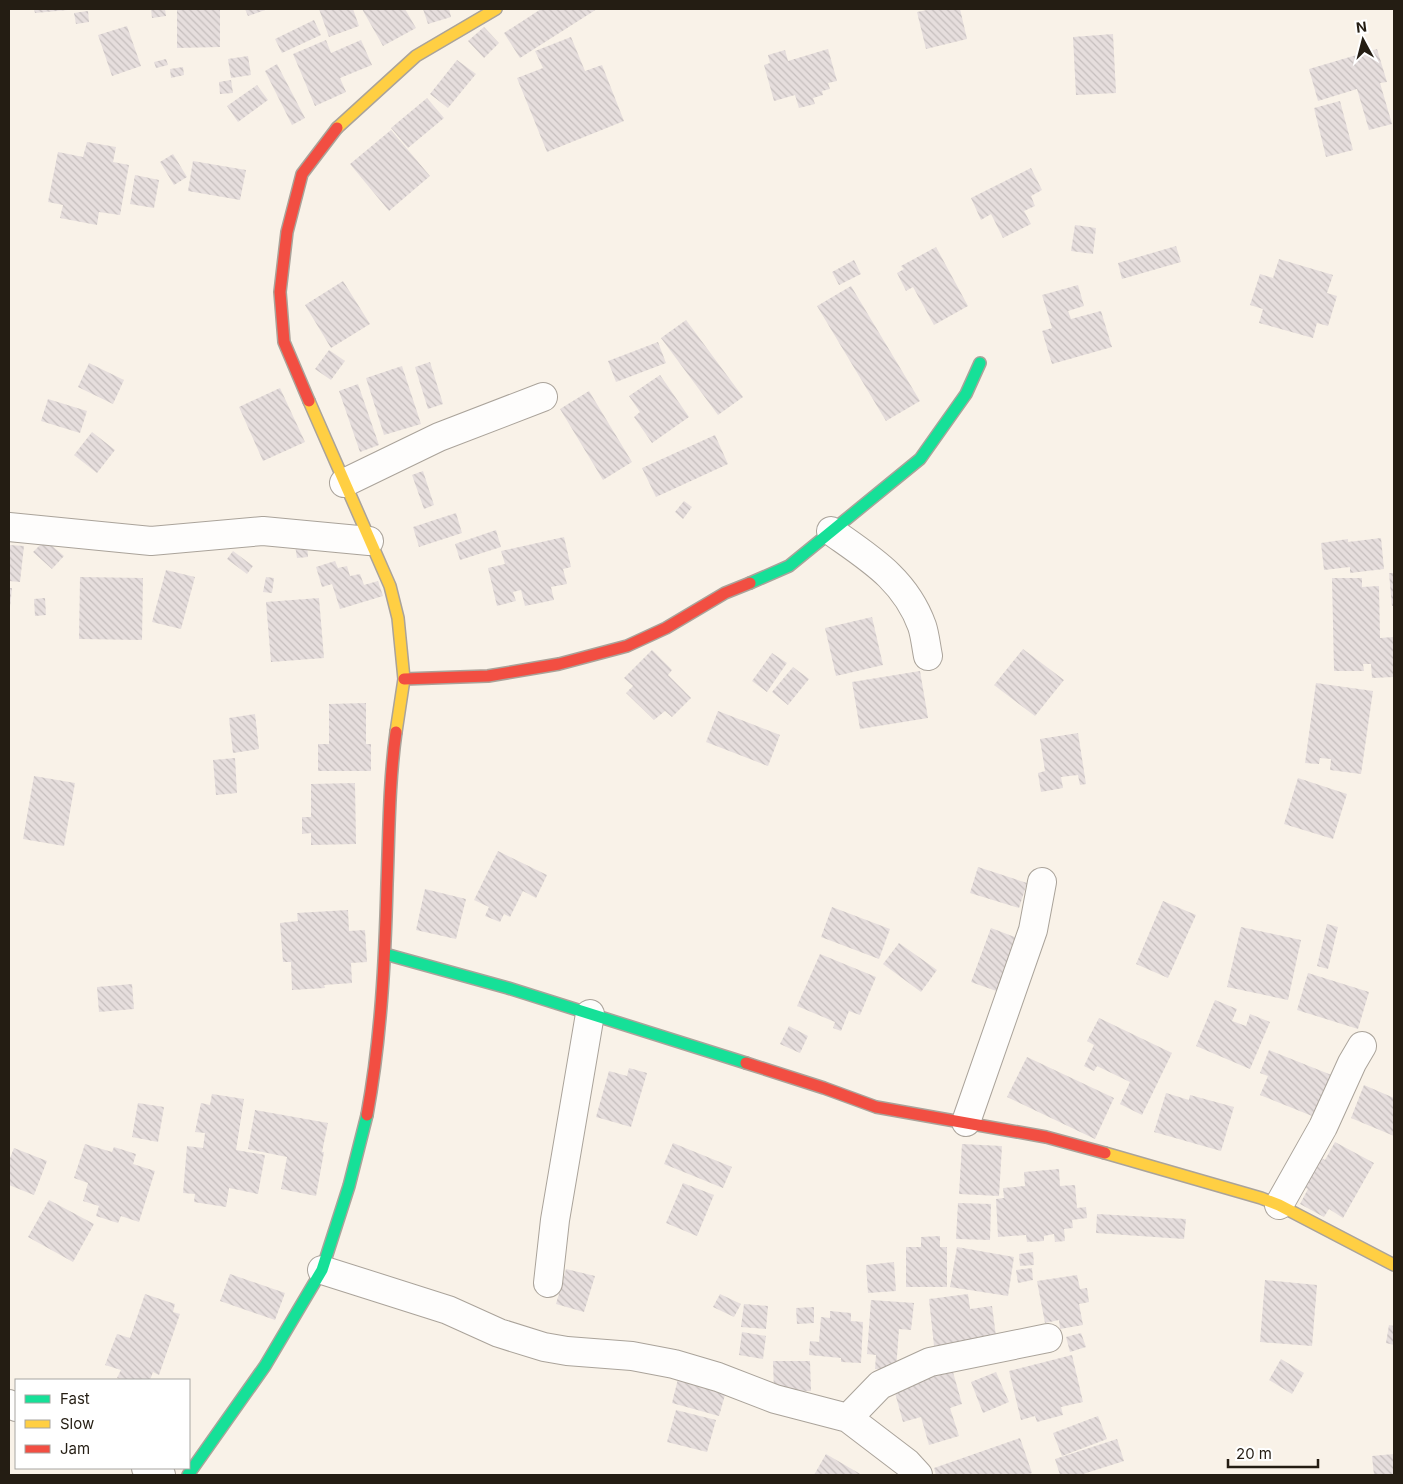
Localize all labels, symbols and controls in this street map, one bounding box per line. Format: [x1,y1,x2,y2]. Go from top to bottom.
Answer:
north arrow [1338,15,1388,65]
text: N [1355,18,1368,36]
legend [15,1379,190,1469]
text: Fast [60,1389,90,1408]
text: Slow [60,1414,94,1433]
scale bar [1228,1436,1318,1468]
text: Jam [60,1439,90,1458]
text: 20 m [1236,1444,1272,1463]

